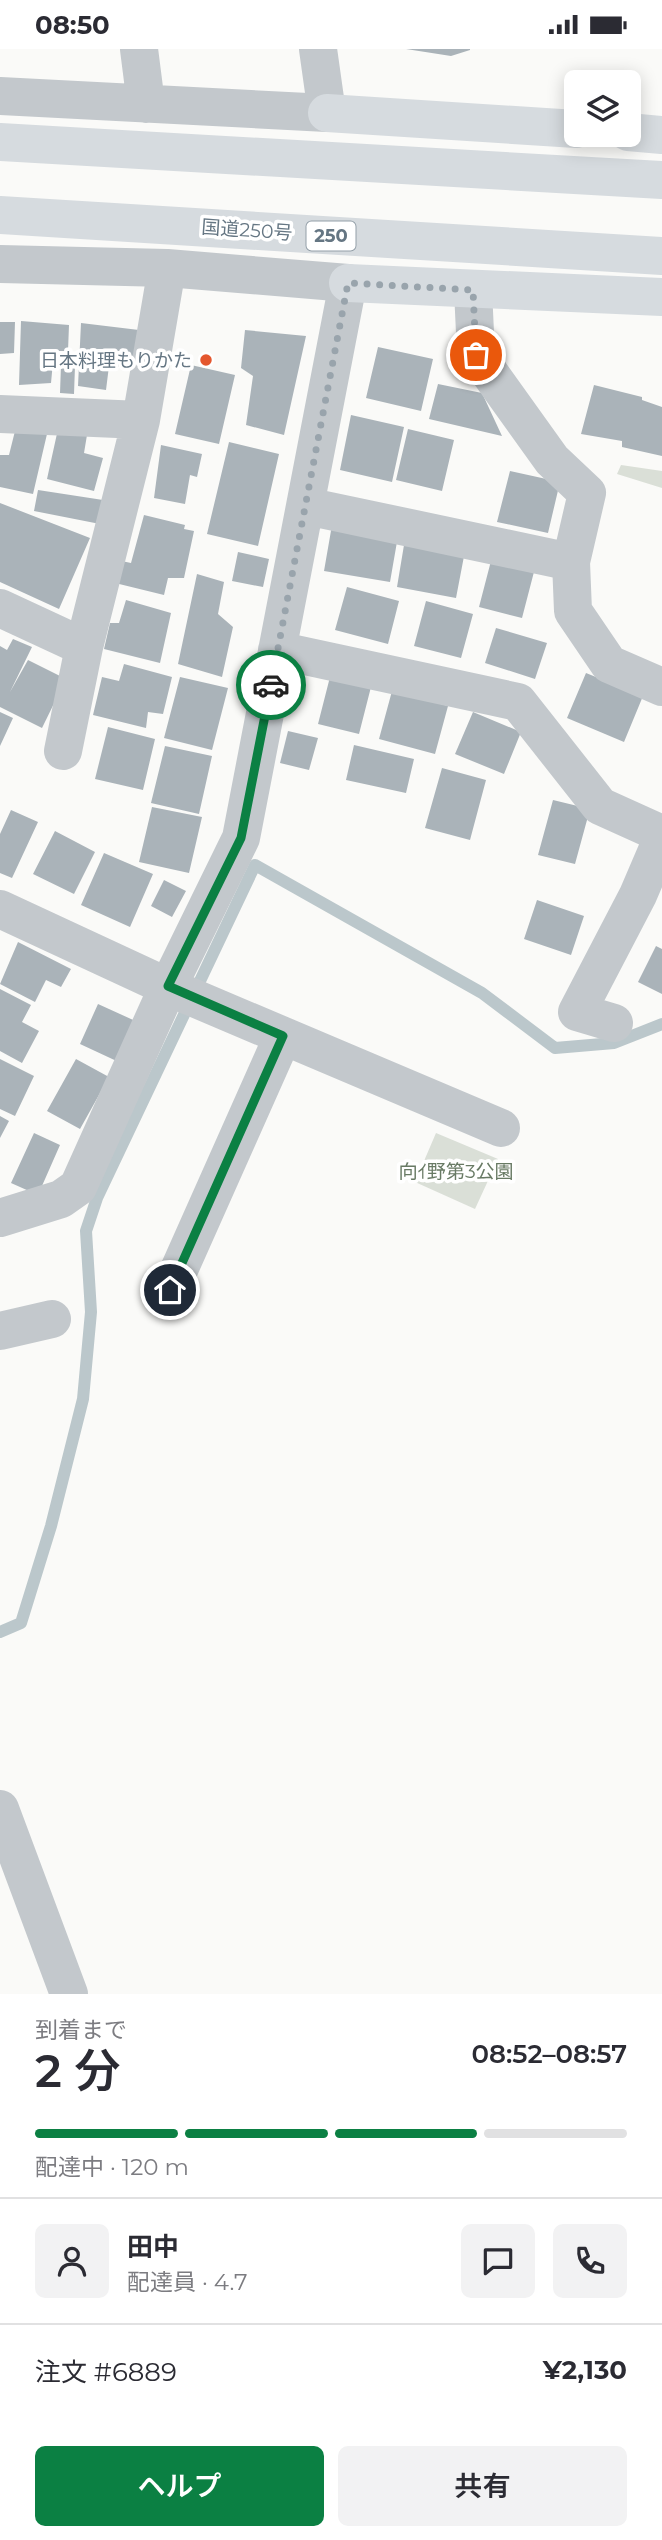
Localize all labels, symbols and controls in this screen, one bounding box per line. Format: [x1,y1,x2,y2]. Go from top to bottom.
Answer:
text: 08:50 [35,9,110,41]
map controls [564,70,641,147]
button: layers [564,70,641,147]
street label: 国道250号 [201,215,293,245]
road number: 250 [306,221,356,251]
pin [446,325,506,385]
icon: bag [457,336,495,374]
place label: 日本料理もりかた [40,349,192,372]
marker: 日本料理もりかた [198,352,214,368]
courier [236,650,306,720]
icon: car [252,666,290,704]
park label: 向ｲ野第3公園 [398,1160,514,1183]
pin [140,1260,200,1320]
icon: home [151,1271,189,1309]
text: 到着まで [35,2016,127,2044]
text: 08:52–08:57 [472,2038,627,2070]
text: 2 分 [35,2042,120,2099]
text: 配達中 · 120 m [35,2153,189,2181]
button: person [35,2224,109,2298]
button: chat [461,2224,535,2298]
button: phone [553,2224,627,2298]
text: 田中 [127,2231,179,2263]
text: 配達員 · 4.7 [127,2268,248,2296]
text: ¥2,130 [543,2354,627,2386]
text: 注文 #6889 [35,2356,177,2388]
button: ヘルプ [35,2446,324,2526]
button: 共有 [338,2446,627,2526]

